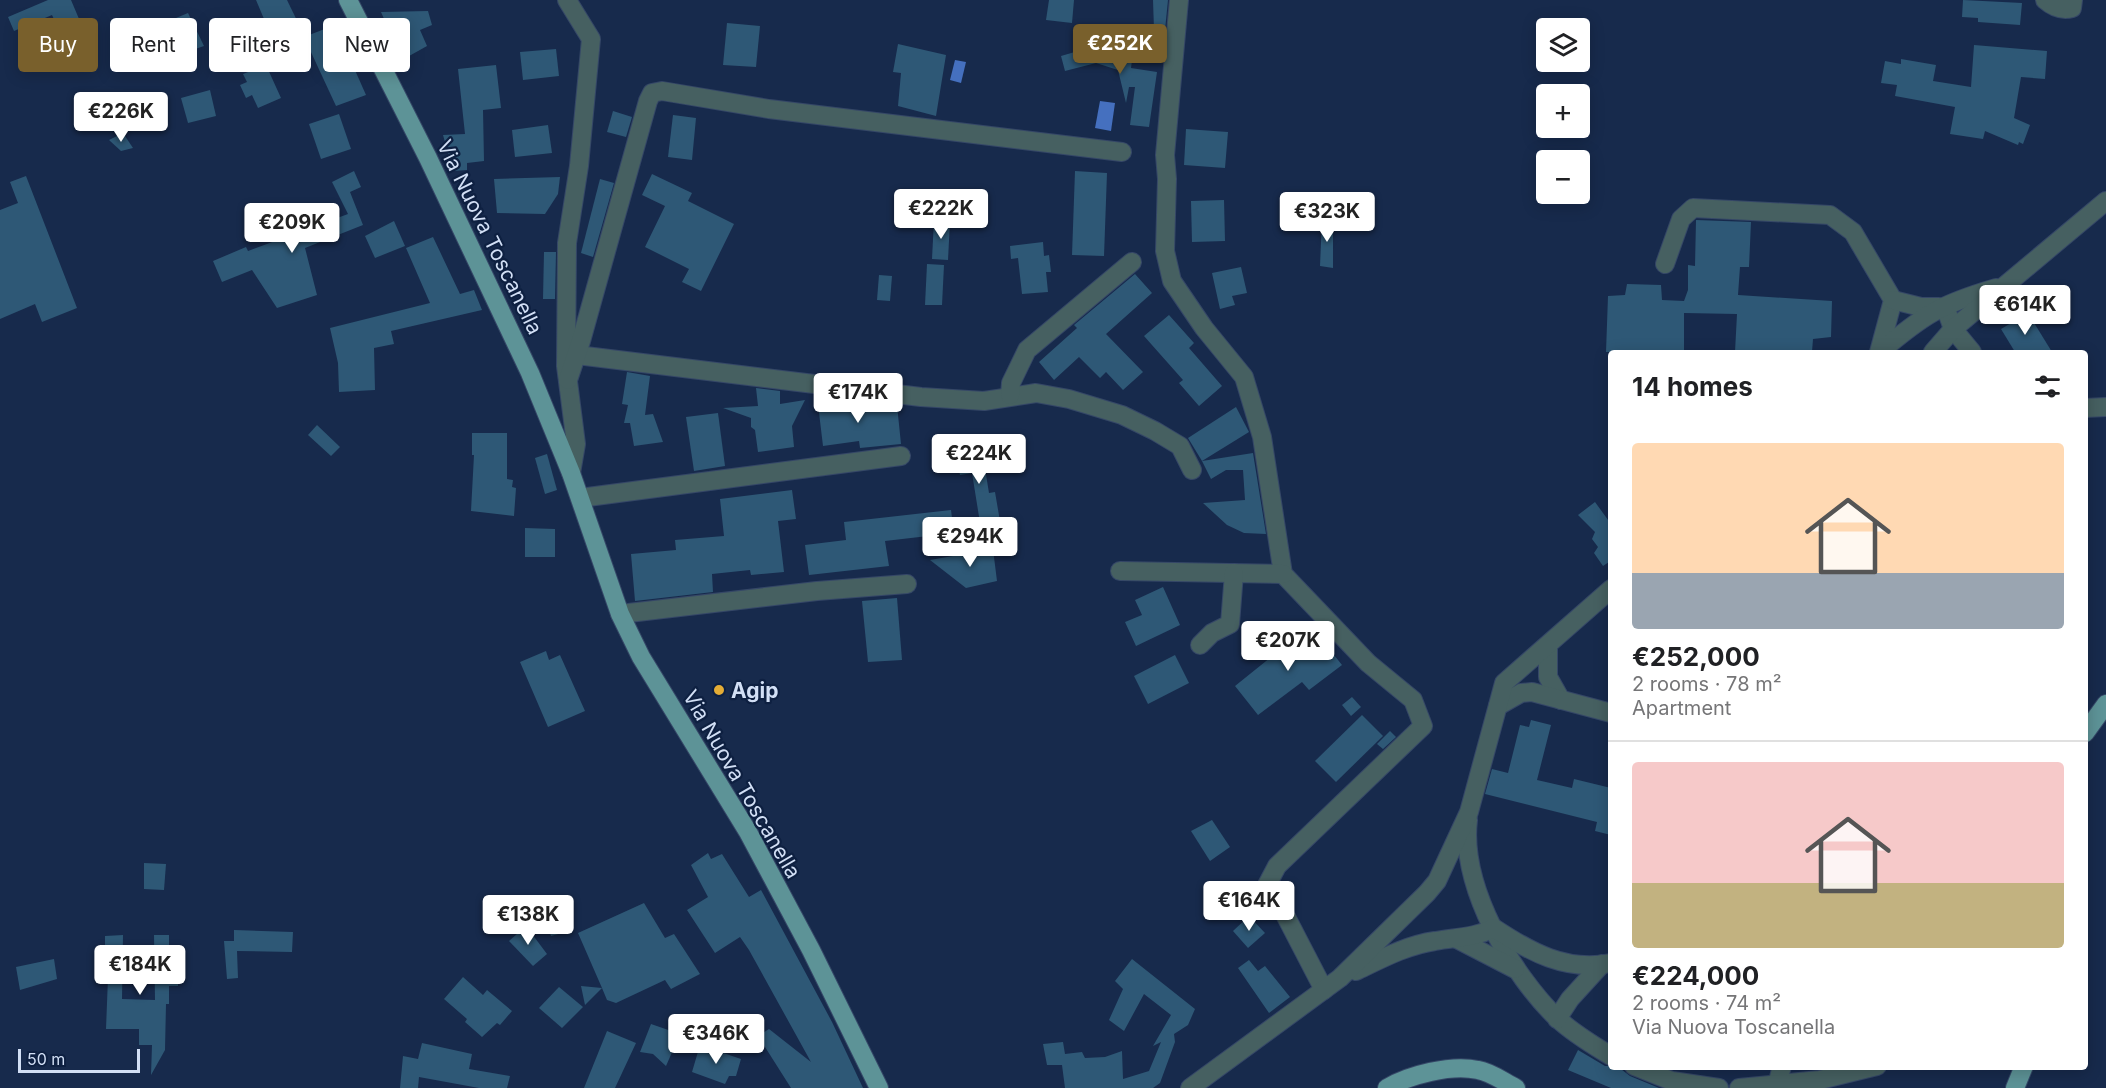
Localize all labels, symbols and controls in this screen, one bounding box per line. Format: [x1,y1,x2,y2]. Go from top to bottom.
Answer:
chip: Buy [18,18,98,72]
chip: Rent [110,18,197,72]
chip: Filters [209,18,311,72]
chip: New [323,18,410,72]
map controls [1536,18,1590,204]
button: layers [1536,18,1590,72]
pin: €252K [1078,24,1162,75]
text: €252K [1087,31,1153,55]
button: + [1536,84,1590,138]
pin: €226K [79,92,163,143]
text: €226K [88,99,154,123]
street label: Via Nuova Toscanella [432,136,548,338]
button: − [1536,150,1590,204]
pin: €222K [899,189,983,240]
pin: €323K [1285,192,1369,243]
text: €222K [908,196,974,220]
text: €323K [1294,199,1360,223]
pin: €209K [250,203,334,254]
text: €209K [258,210,326,234]
pin: €614K [1983,285,2067,336]
text: €614K [1993,292,2057,316]
icon: filters [2031,370,2064,403]
text: 14 homes [1632,371,1753,402]
pin: €174K [816,373,900,424]
text: €174K [828,380,888,404]
pin: €224K [937,434,1021,485]
text: €224K [946,441,1012,465]
icon: home [1794,482,1902,590]
pin: €294K [928,517,1012,568]
text: €294K [936,524,1004,548]
pin: €207K [1246,621,1330,672]
text: €207K [1255,628,1321,652]
text: €252,000 [1632,641,1760,672]
text: 2 rooms · 78 m² [1632,672,1781,696]
place label: Agip [731,678,778,703]
marker: Agip [712,683,726,697]
street label: Via Nuova Toscanella [678,685,806,883]
text: Apartment [1632,696,1731,720]
icon: home [1794,801,1902,909]
pin: €164K [1207,881,1291,932]
text: €164K [1217,888,1281,912]
pin: €138K [486,895,570,946]
text: €138K [497,902,559,926]
pin: €184K [98,945,182,996]
text: €184K [108,952,172,976]
text: €224,000 [1632,960,1759,991]
text: 2 rooms · 74 m² [1632,991,1781,1015]
pin: €346K [674,1014,758,1065]
text: Via Nuova Toscanella [1632,1015,1835,1039]
text: €346K [682,1021,750,1045]
scale bar [18,1046,140,1074]
text: 50 m [27,1049,65,1069]

